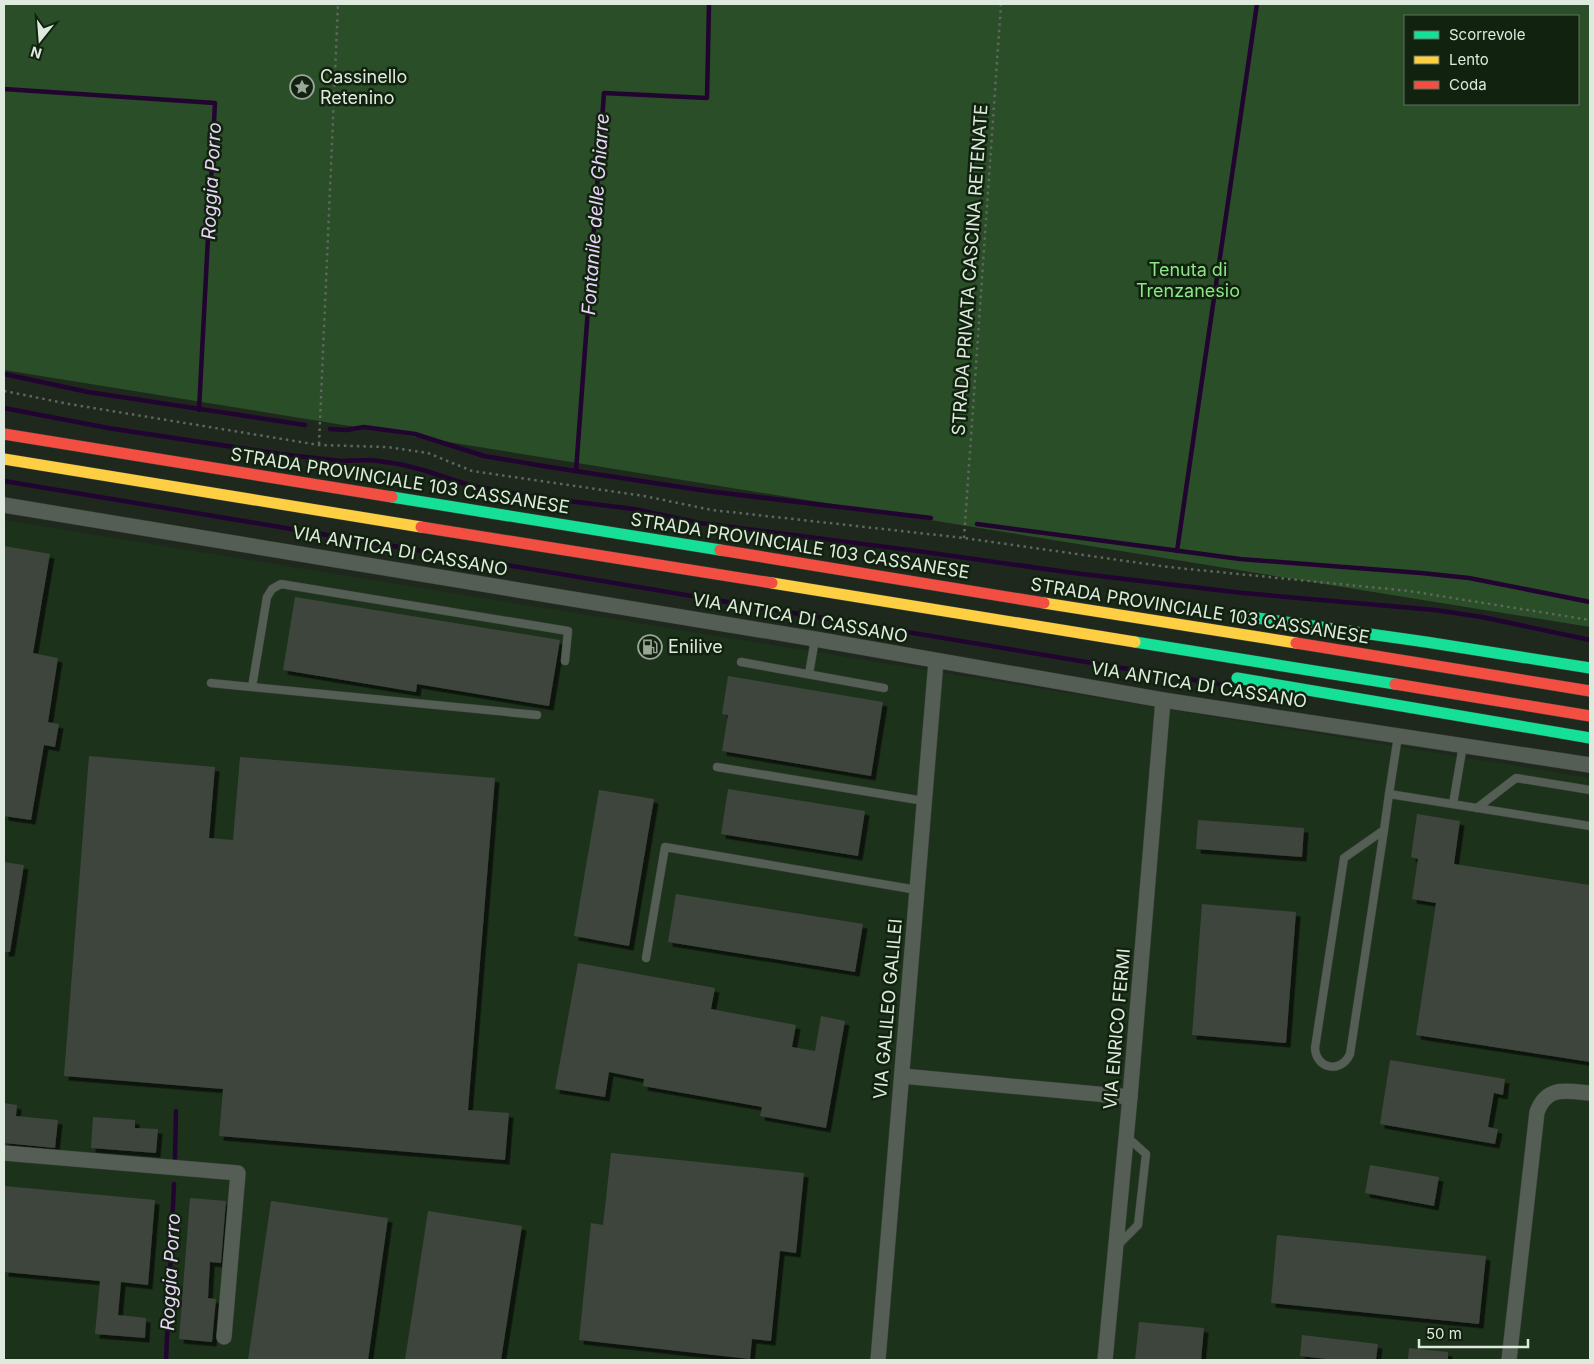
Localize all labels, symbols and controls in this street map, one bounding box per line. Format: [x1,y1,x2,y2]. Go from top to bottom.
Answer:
north arrow [15,15,65,65]
legend [1404,15,1579,105]
text: Scorrevole [1449,25,1525,44]
text: N [28,43,44,63]
text: Lento [1449,50,1489,69]
place label: Cassinello Retenino [320,66,407,108]
place icon: Cassinello Retenino [289,74,315,100]
text: Coda [1449,75,1487,94]
street label: STRADA PRIVATA CASCINA RETENATE [947,104,992,436]
water label: Fontanile delle Ghiarre [577,112,614,316]
water label: Roggia Porro [197,122,226,240]
park label: Tenuta di Trenzanesio [1136,259,1240,301]
street label: STRADA PROVINCIALE 103 CASSANESE [229,443,571,518]
street label: STRADA PROVINCIALE 103 CASSANESE [629,508,971,583]
street label: VIA ANTICA DI CASSANO [291,521,509,580]
street label: STRADA PROVINCIALE 103 CASSANESE [1029,573,1371,648]
street label: VIA ANTICA DI CASSANO [691,588,909,647]
fuel station icon: Enilive [637,634,663,660]
place label: Enilive [668,636,723,657]
street label: VIA ANTICA DI CASSANO [1090,657,1309,712]
street label: VIA GALILEO GALILEI [869,918,906,1100]
street label: VIA ENRICO FERMI [1099,948,1134,1110]
water label: Roggia Porro [156,1213,185,1331]
scale bar [1419,1316,1528,1348]
text: 50 m [1426,1324,1462,1343]

